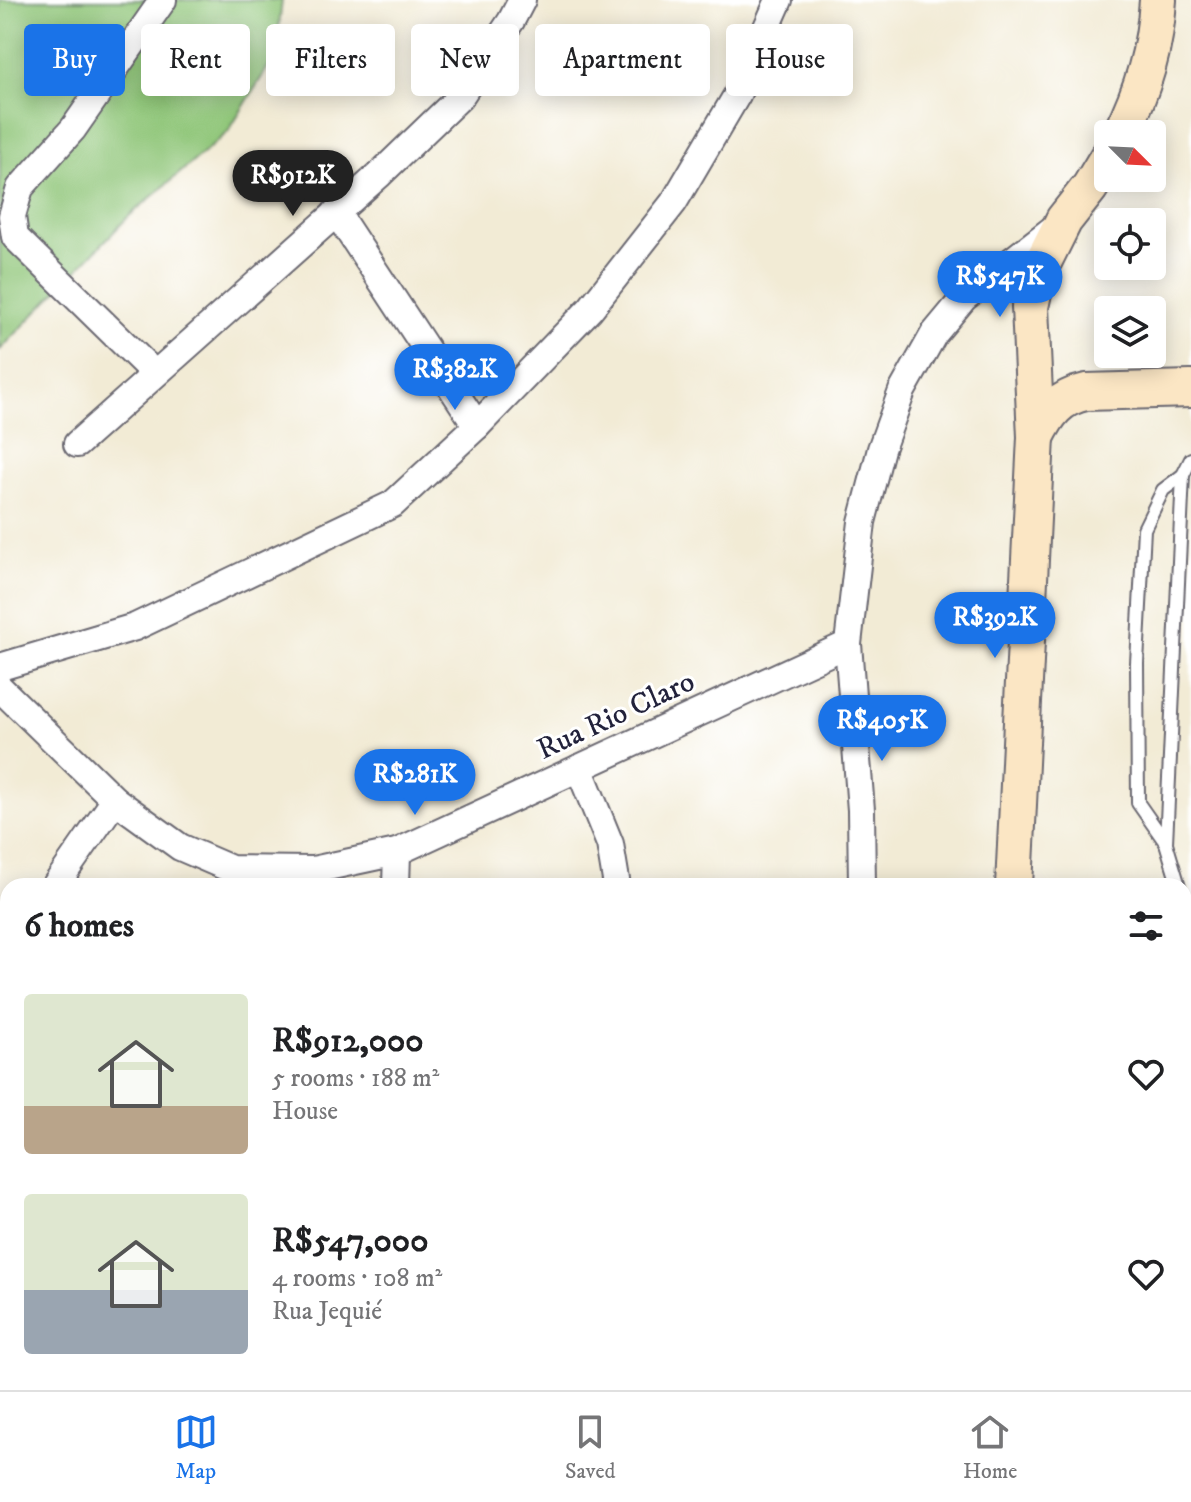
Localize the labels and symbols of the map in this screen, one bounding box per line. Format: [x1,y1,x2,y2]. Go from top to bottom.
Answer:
north arrow [1094,120,1166,192]
pin: R$912K [228,150,358,218]
pin: R$547K [935,251,1065,319]
pin: R$382K [390,344,520,412]
pin: R$392K [930,592,1060,660]
street label: Rua Rio Claro [531,663,701,769]
pin: R$405K [817,695,947,763]
pin: R$281K [350,749,480,817]

